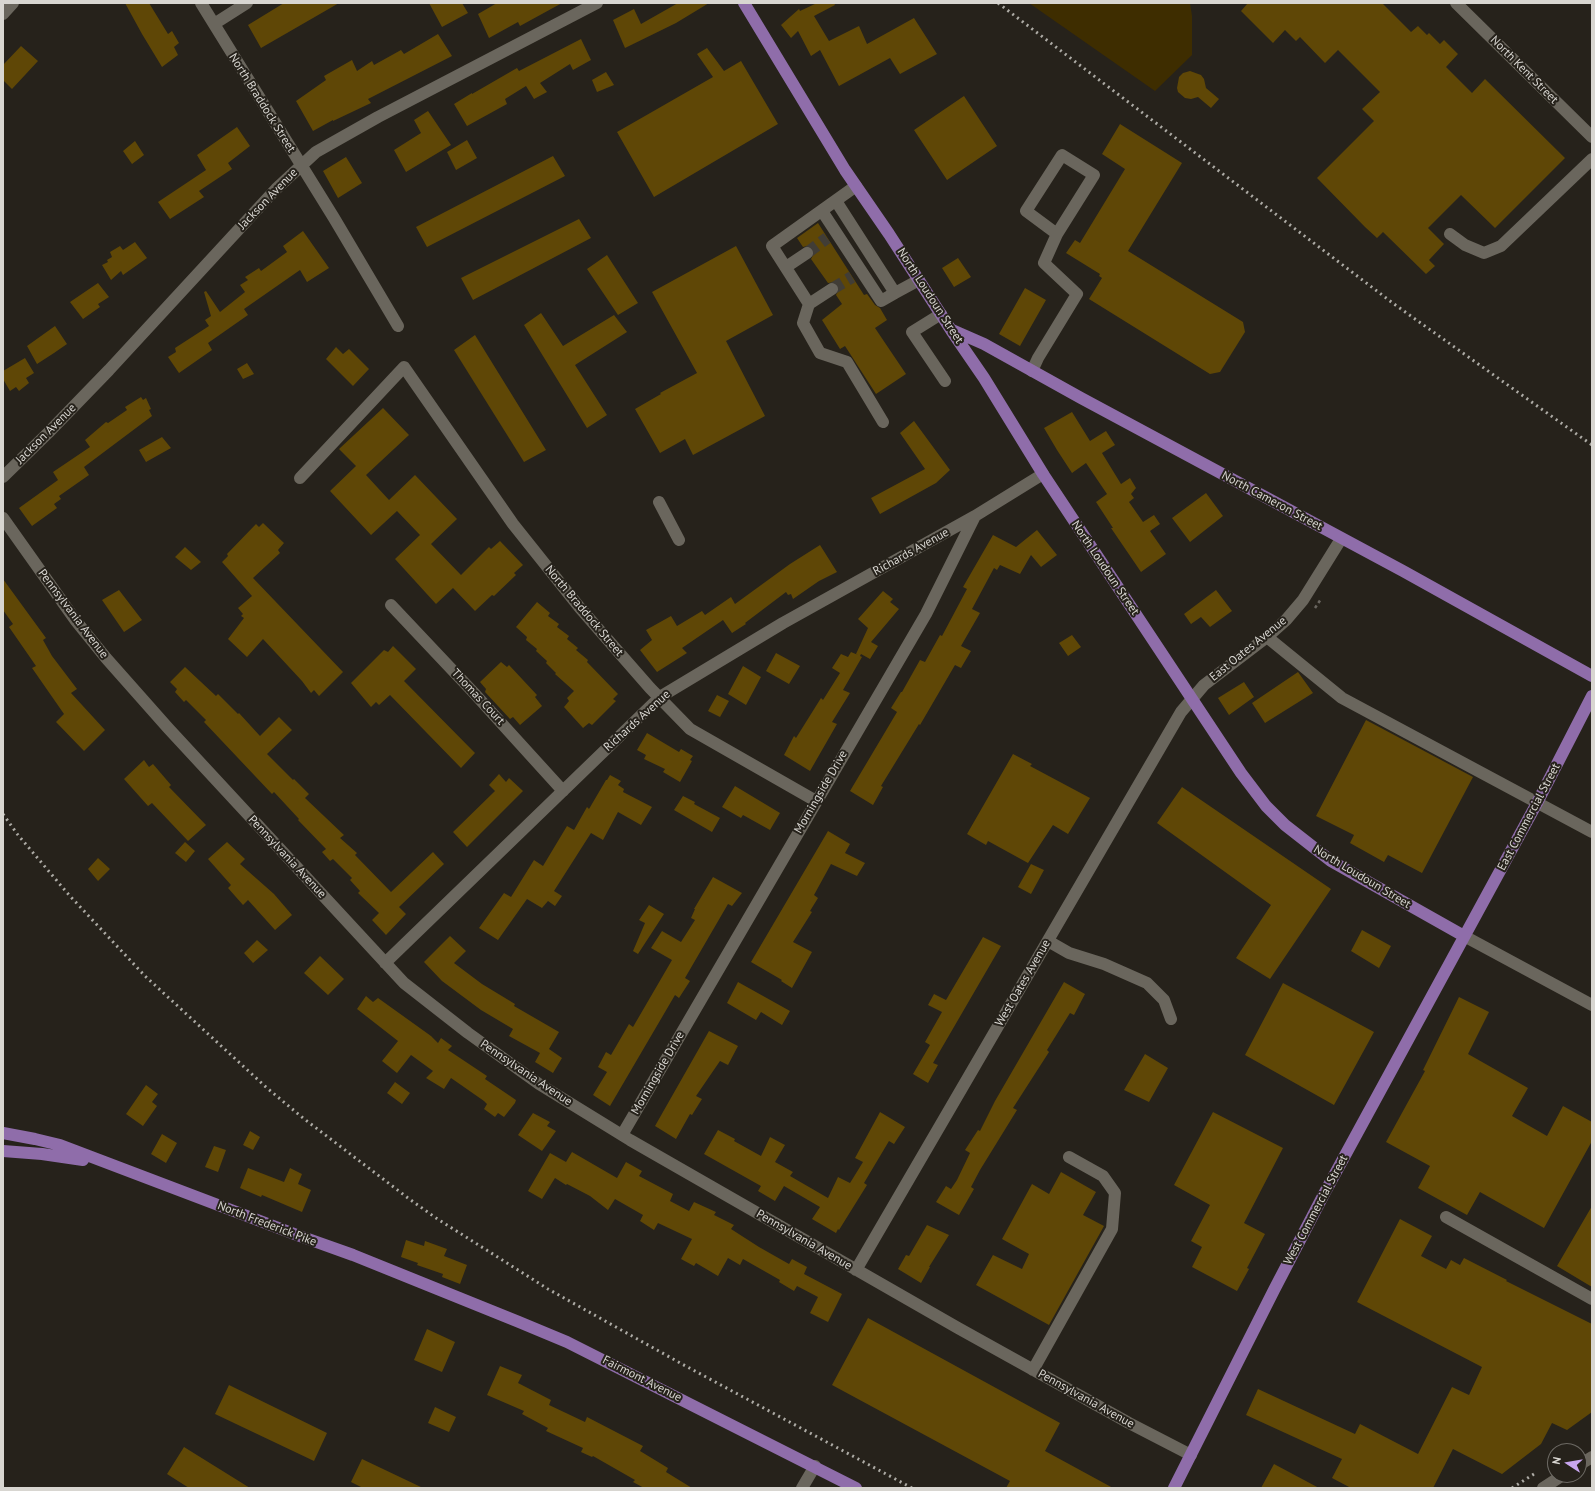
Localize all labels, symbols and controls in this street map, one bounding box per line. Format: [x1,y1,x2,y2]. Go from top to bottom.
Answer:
street label: North Kent Street [1487,33,1561,107]
street label: North Braddock Street [226,51,298,155]
street label: Jackson Avenue [235,165,301,233]
street label: North Loudoun Street [894,246,966,346]
street label: Jackson Avenue [13,401,79,467]
street label: North Cameron Street [1219,468,1325,534]
street label: North Loudoun Street [1068,518,1142,618]
street label: Richards Avenue [871,525,951,579]
street label: North Braddock Street [542,563,626,659]
street label: Pennsylvania Avenue [35,567,111,661]
street label: East Oates Avenue [1207,614,1289,684]
street label: Thomas Court [448,666,508,728]
street label: Richards Avenue [601,687,673,755]
street label: Morningside Drive [791,748,851,836]
street label: East Commercial Street [1495,761,1563,873]
street label: Pennsylvania Avenue [245,813,329,901]
street label: North Loudoun Street [1311,842,1413,912]
street label: West Oates Avenue [992,937,1054,1029]
street label: Morningside Drive [628,1029,688,1117]
street label: Pennsylvania Avenue [477,1037,575,1109]
street label: West Commercial Street [1281,1153,1351,1267]
street label: North Frederick Pike [215,1198,319,1250]
street label: Pennsylvania Avenue [754,1207,854,1273]
street label: Fairmont Avenue [600,1353,684,1405]
street label: Pennsylvania Avenue [1035,1367,1137,1431]
north arrow [1547,1443,1587,1483]
text: N [1549,1456,1564,1466]

